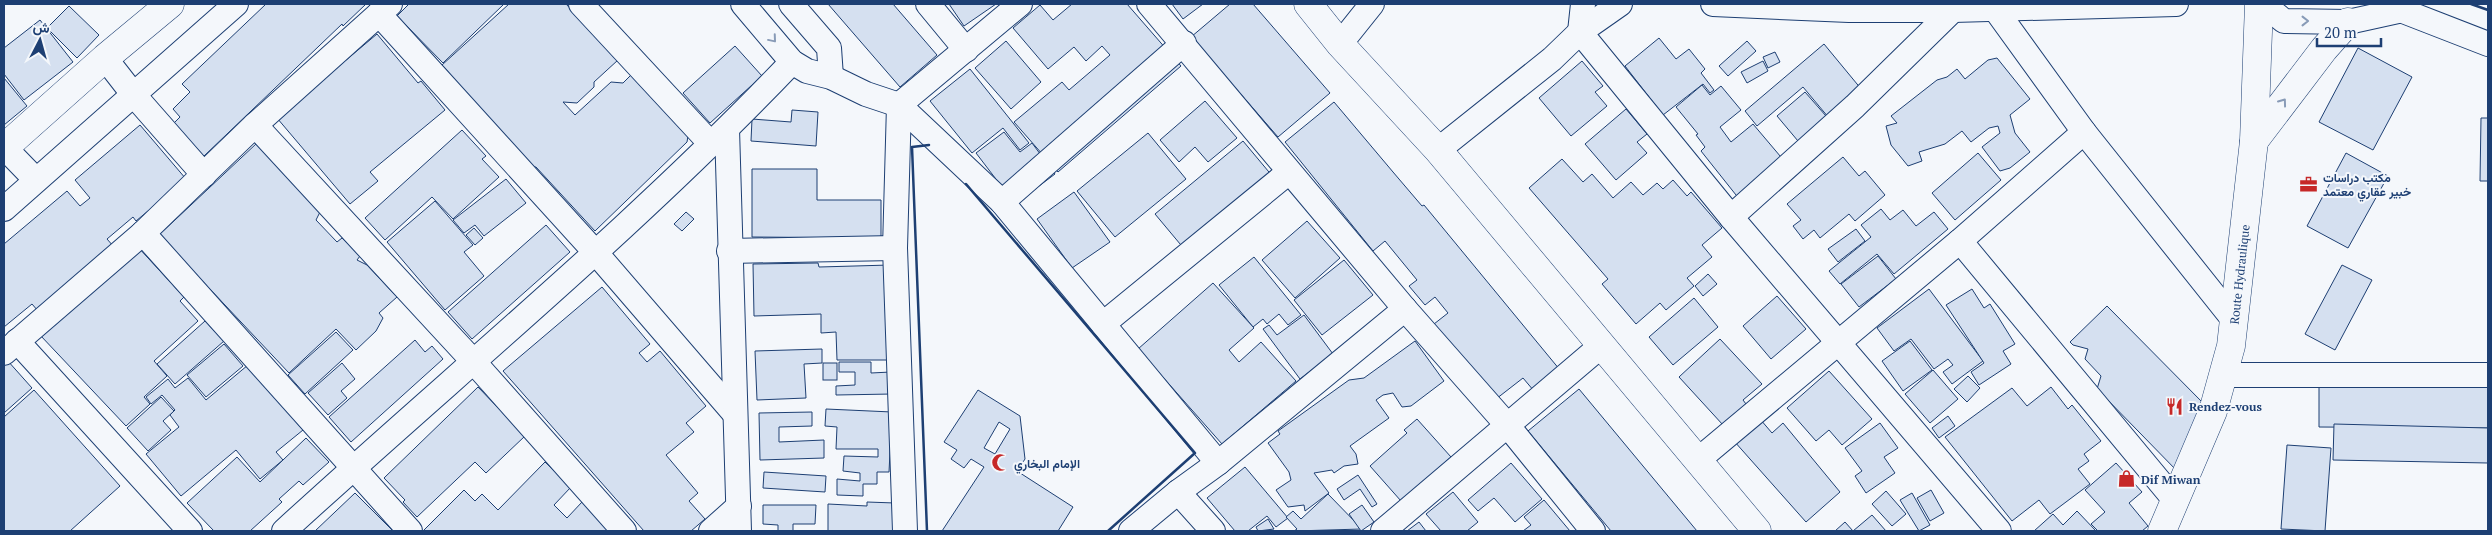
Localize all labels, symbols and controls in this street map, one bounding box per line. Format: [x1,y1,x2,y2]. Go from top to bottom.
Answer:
north arrow [15,15,65,65]
scale bar [2317,15,2381,47]
text: ش [32,16,51,37]
one-way arrow [2302,16,2310,26]
text: 20 m [2324,22,2357,42]
one-way arrow [768,34,777,43]
one-way arrow [2277,98,2286,108]
place label: مكتب دراسات خبير عقاري معتمد [2323,170,2411,202]
office icon: مكتب دراسات خبير عقاري معتمد [2299,174,2319,194]
street label: Route Hydraulique [2226,224,2252,325]
restaurant icon: Rendez-vous [2165,396,2185,416]
place label: Rendez-vous [2189,399,2262,414]
mosque icon: الإمام البخاري [990,453,1010,473]
place label: الإمام البخاري [1014,456,1080,474]
shop icon: Dif Miwan [2117,469,2137,489]
place label: Dif Miwan [2141,472,2201,487]

